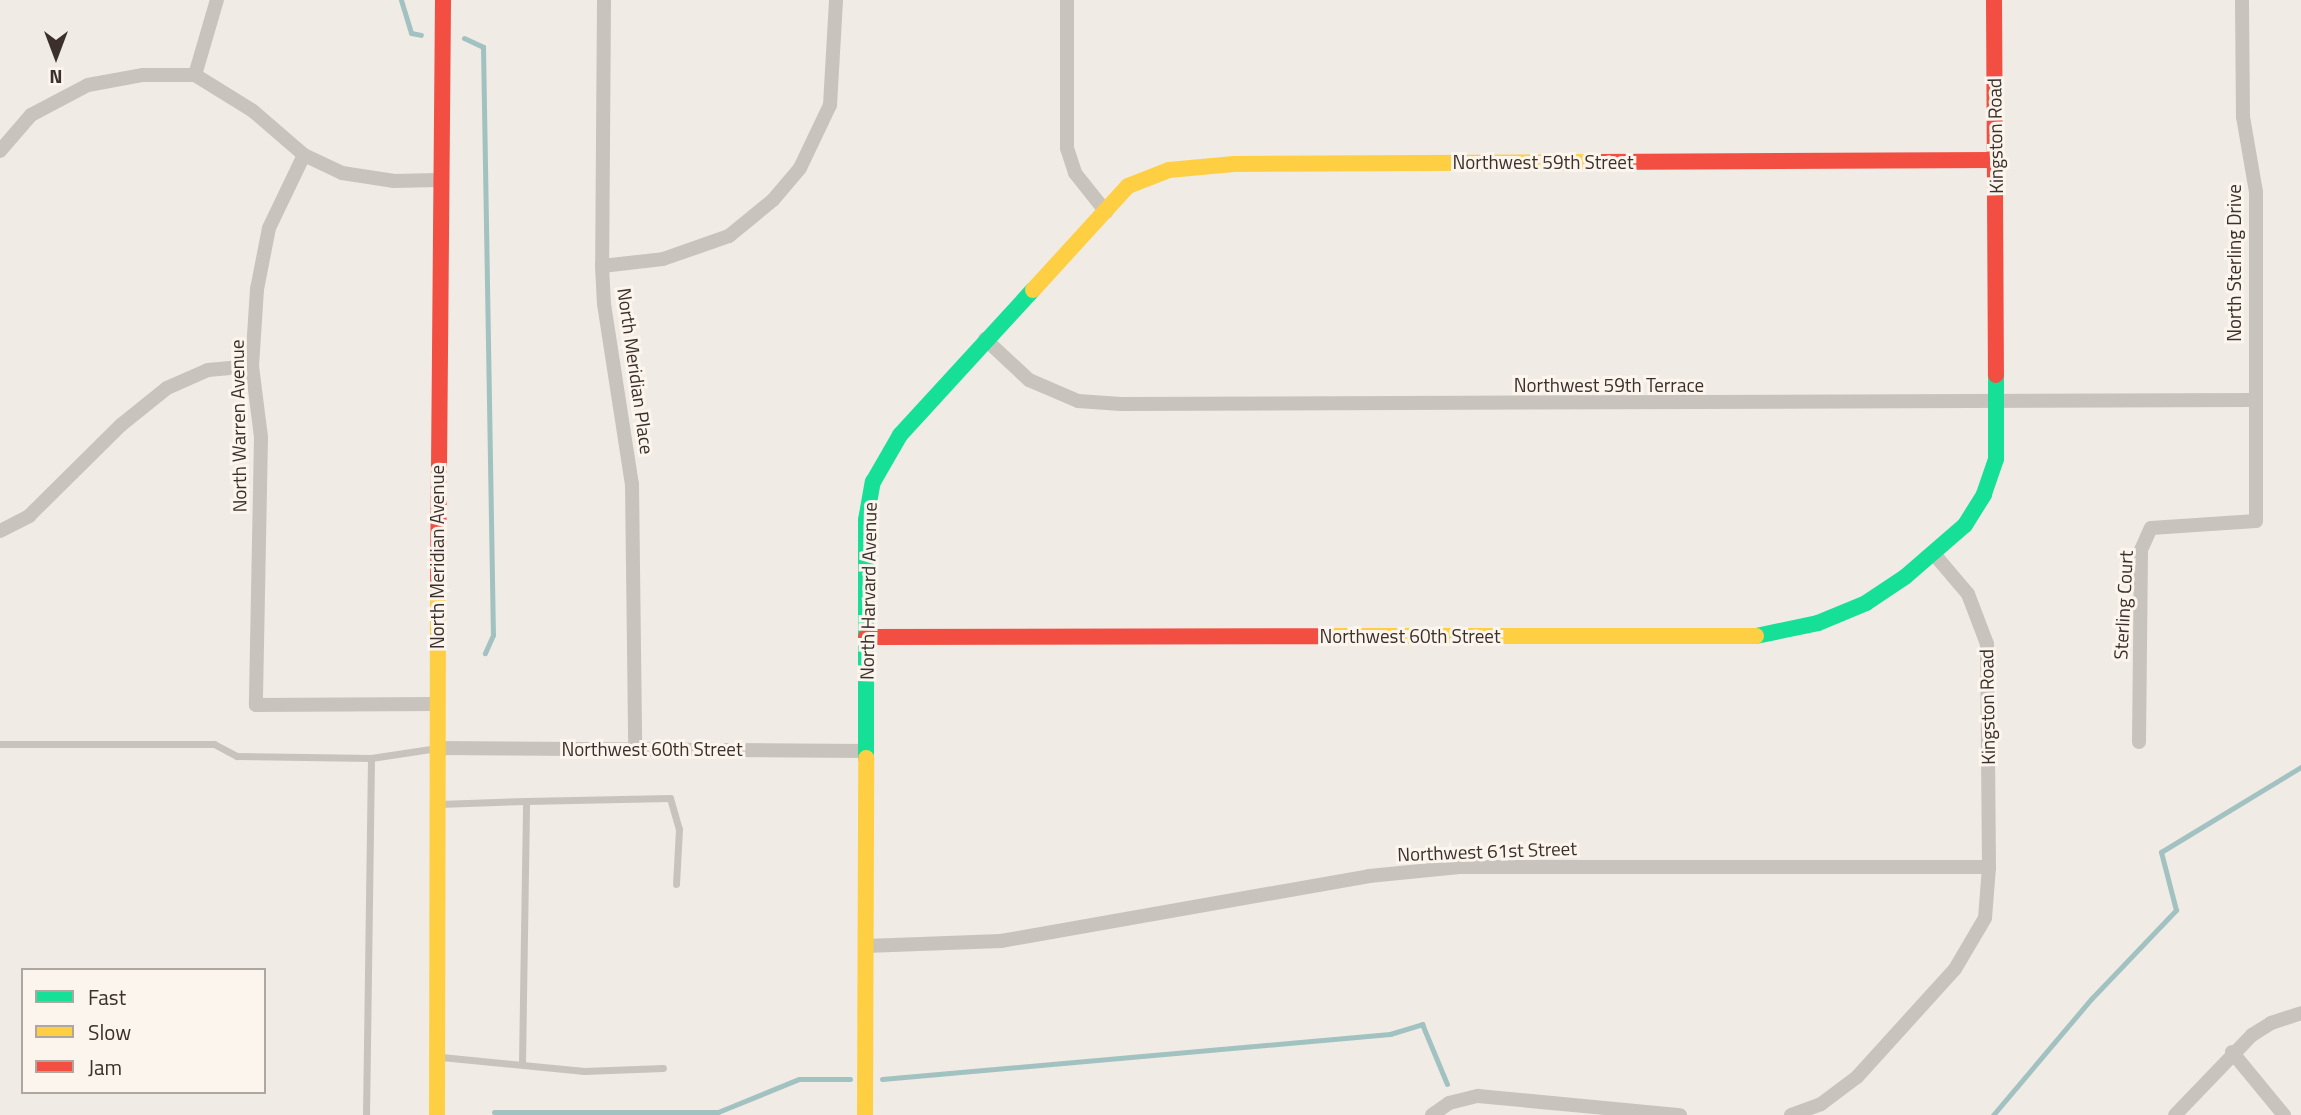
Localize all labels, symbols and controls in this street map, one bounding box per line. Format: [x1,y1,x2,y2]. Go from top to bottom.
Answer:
north arrow [21,21,91,91]
text: N [49,63,63,92]
street label: Kingston Road [1983,78,2007,194]
street label: Northwest 59th Street [1452,151,1634,173]
street label: North Sterling Drive [2223,184,2245,342]
street label: North Meridian Place [613,286,659,456]
street label: North Warren Avenue [225,339,251,513]
street label: Northwest 59th Terrace [1514,374,1704,396]
street label: North Meridian Avenue [426,465,448,649]
street label: North Harvard Avenue [855,502,881,680]
street label: Sterling Court [2109,550,2137,660]
street label: Northwest 60th Street [1319,625,1501,647]
street label: Kingston Road [1975,649,1999,765]
street label: Northwest 60th Street [561,738,743,760]
street label: Northwest 61st Street [1397,836,1577,866]
legend [21,968,266,1094]
text: Fast [88,981,126,1013]
text: Slow [88,1016,131,1048]
text: Jam [88,1051,122,1083]

